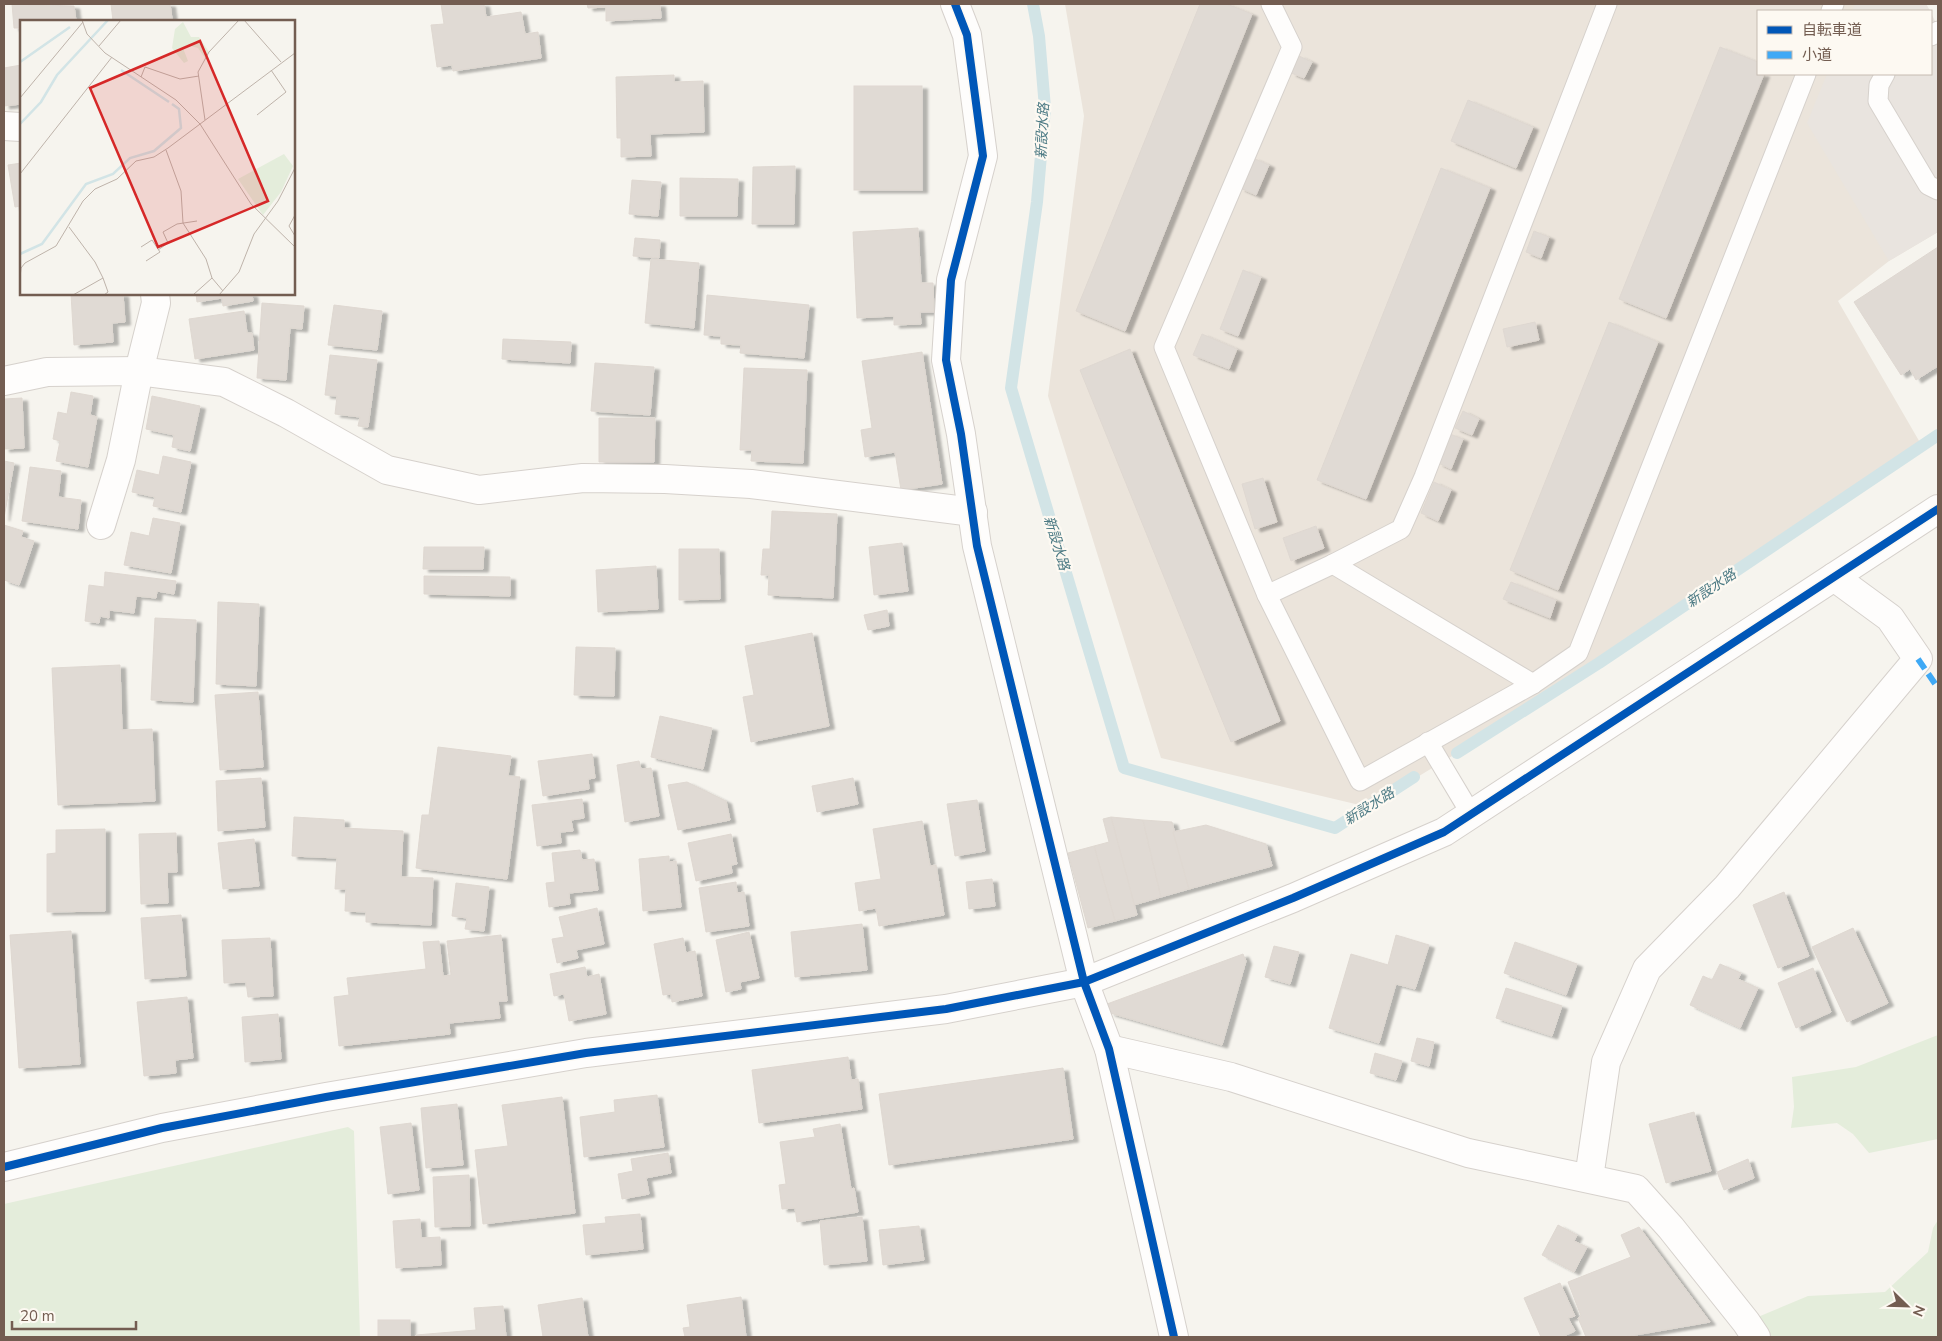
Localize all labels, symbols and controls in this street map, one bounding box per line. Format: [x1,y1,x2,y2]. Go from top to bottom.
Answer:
legend [1757,10,1932,75]
inset map [20,20,295,295]
text: 自転車道 [1802,20,1862,40]
text: 小道 [1802,45,1832,65]
water label: 新設水路 [1032,102,1054,159]
water label: 新設水路 [1039,514,1074,574]
water label: 新設水路 [1683,564,1741,612]
water label: 新設水路 [1340,783,1399,829]
north arrow [1882,1281,1932,1331]
scale bar [12,1298,136,1330]
text: N [1908,1302,1929,1319]
text: 20 m [20,1306,55,1326]

